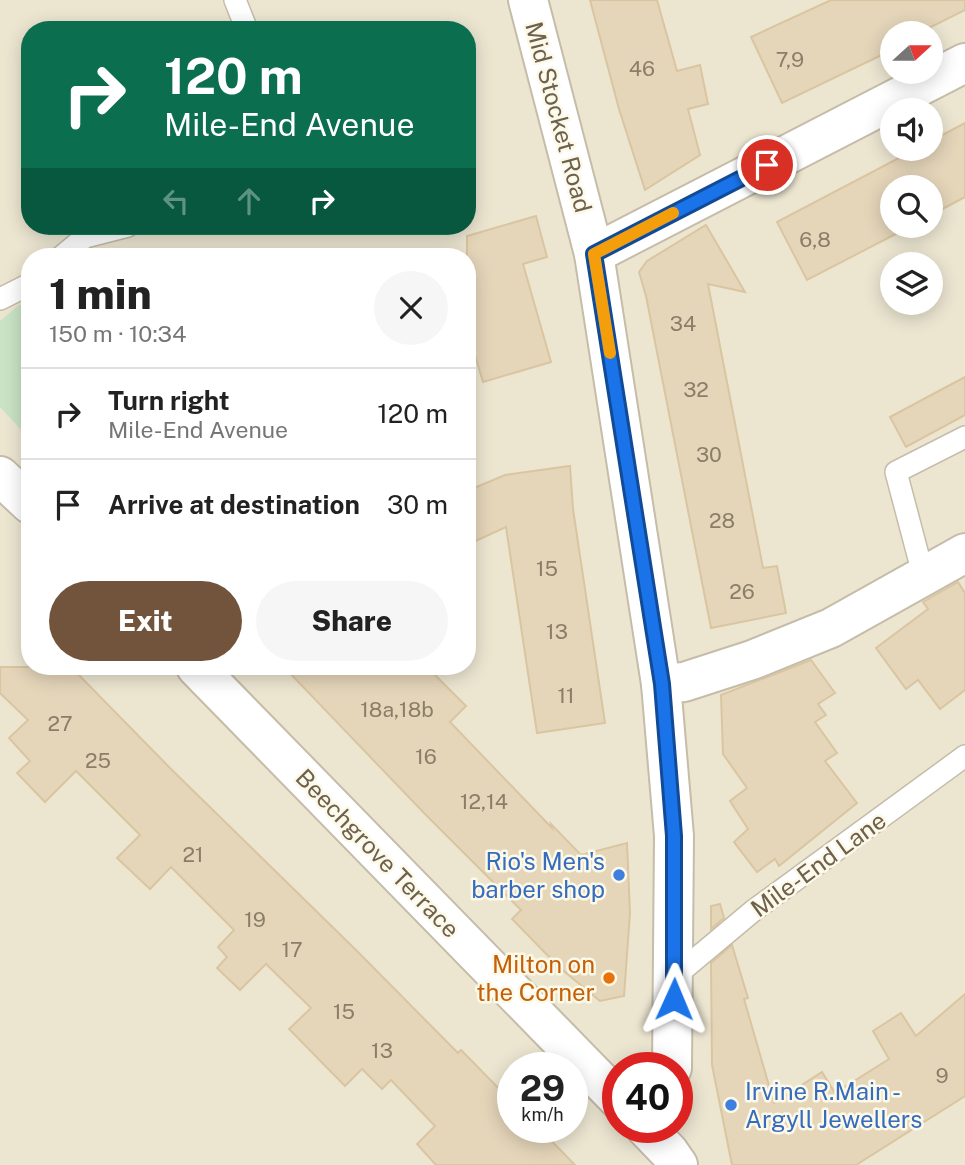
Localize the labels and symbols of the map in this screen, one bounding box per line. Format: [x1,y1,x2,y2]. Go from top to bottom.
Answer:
street label: Mid Stocket Road [520,19,598,215]
north arrow [880,21,943,84]
house number: 7,9 [776,47,804,72]
house number: 46 [629,56,655,81]
pin [737,135,797,195]
house number: 6,8 [799,227,831,252]
house number: 34 [670,311,696,336]
house number: 32 [683,377,709,402]
house number: 30 [696,442,722,467]
house number: 28 [709,508,735,533]
house number: 15 [536,556,558,581]
house number: 26 [729,579,755,604]
house number: 13 [546,619,568,644]
house number: 11 [557,683,575,708]
house number: 18a,18b [360,697,434,722]
house number: 27 [47,711,73,736]
house number: 16 [415,744,437,769]
house number: 25 [85,748,111,773]
street label: Beechgrove Terrace [290,763,466,943]
house number: 12,14 [460,789,508,814]
street label: Mile-End Lane [745,806,891,922]
house number: 21 [182,842,204,867]
place label: Rio's Men's barber shop [471,847,605,903]
marker: Rio's Men's barber shop [611,867,627,883]
house number: 19 [244,907,266,932]
house number: 17 [281,937,303,962]
place label: Milton on the Corner [476,950,595,1006]
position arrow [637,962,711,1036]
marker: Milton on the Corner [601,970,617,986]
house number: 15 [333,999,355,1024]
house number: 13 [371,1038,393,1063]
speed limit sign: 40 [602,1052,693,1143]
house number: 9 [935,1063,949,1088]
place label: Irvine R.Main - Argyll Jewellers [745,1077,922,1133]
marker: Irvine R.Main - Argyll Jewellers [723,1097,739,1113]

